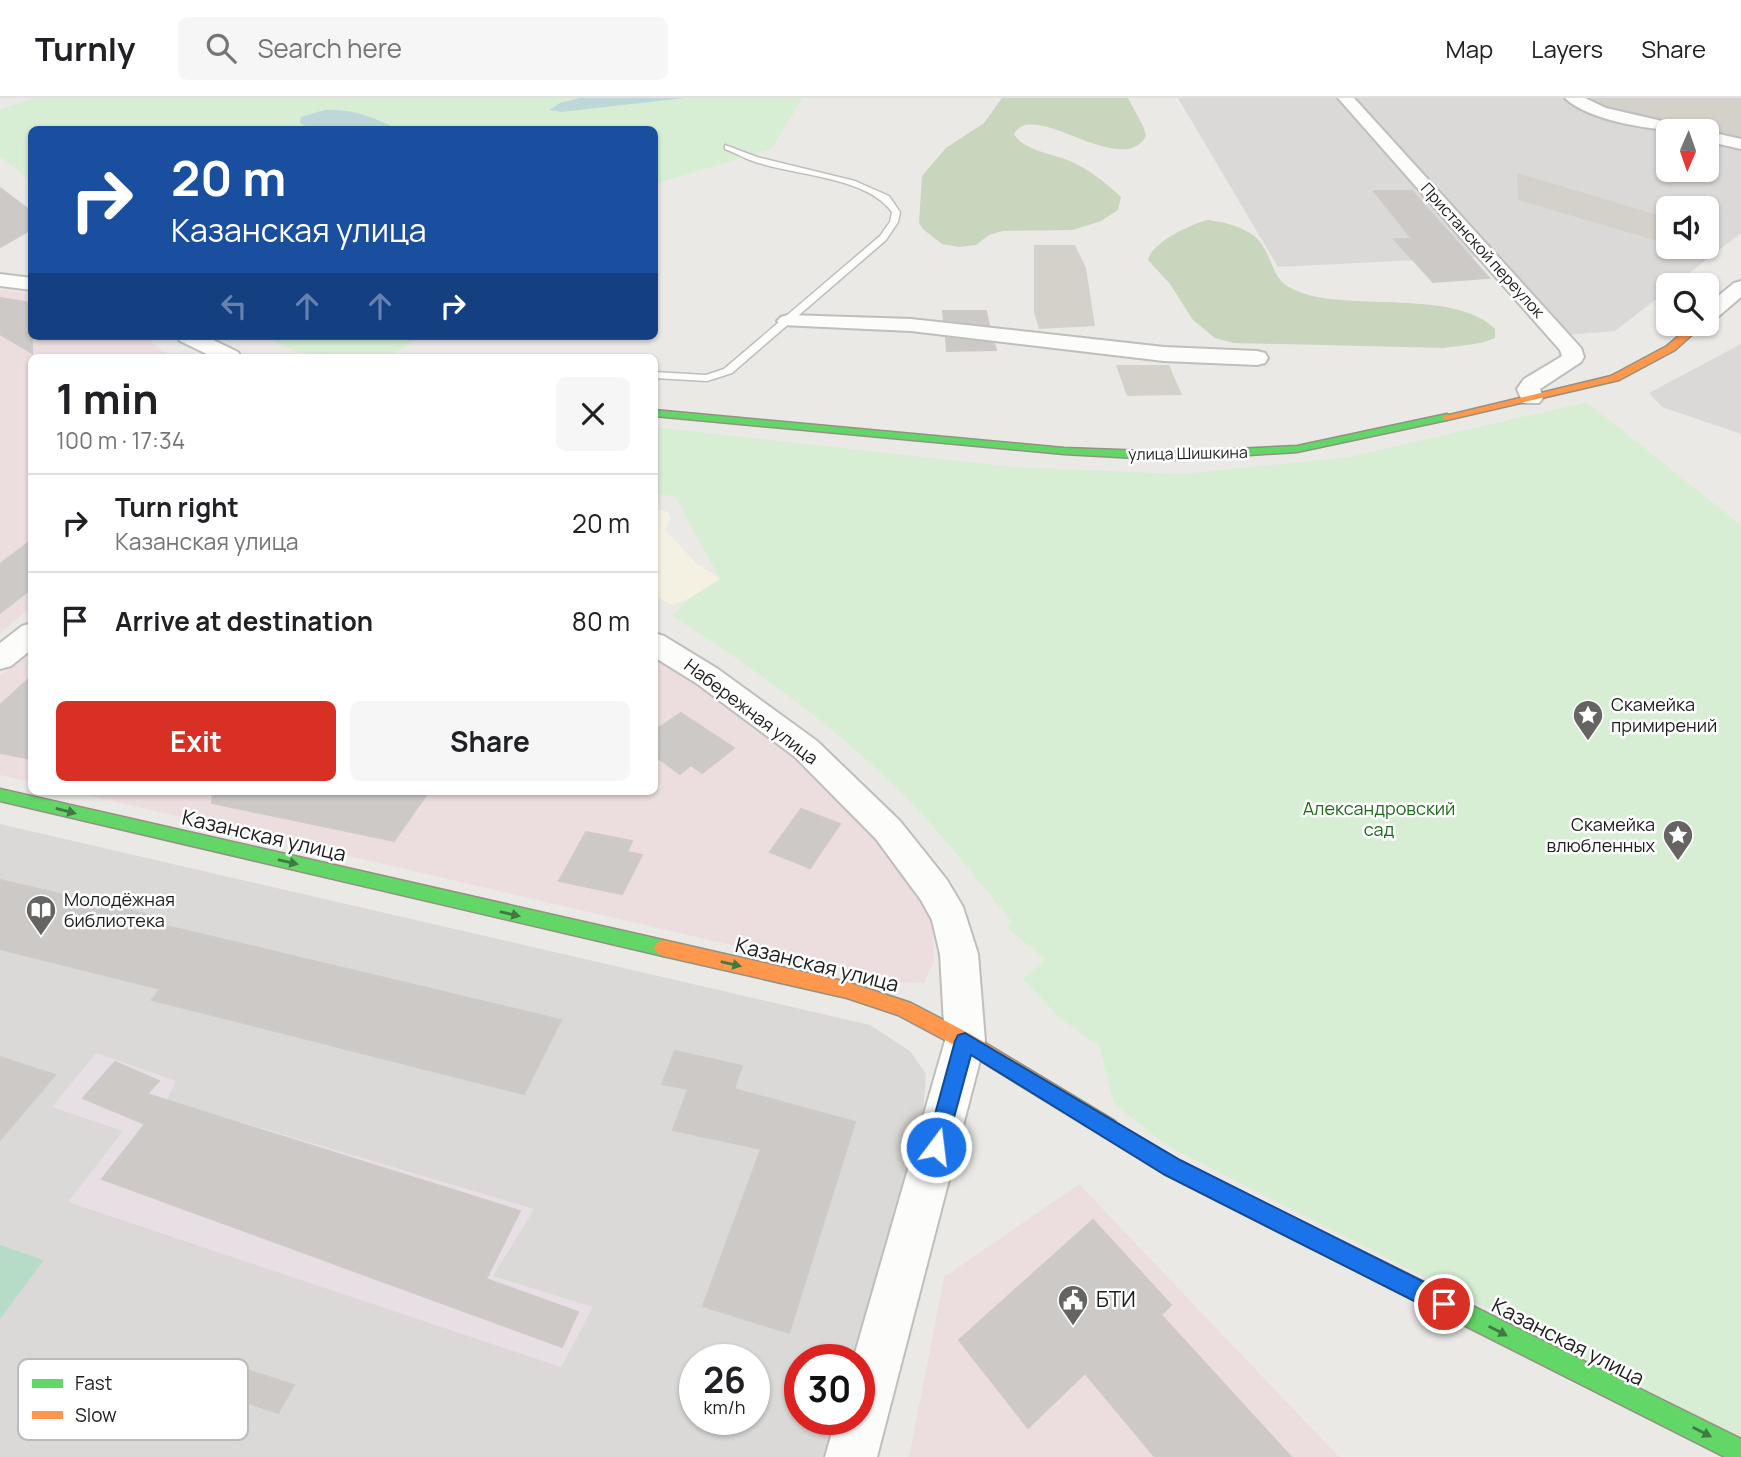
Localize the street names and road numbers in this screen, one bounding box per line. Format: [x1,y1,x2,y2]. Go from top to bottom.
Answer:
street label: Пристанской переулок [1416,178,1550,323]
street label: улица Шишкина [1128,441,1248,465]
street label: Набережная улица [680,653,823,769]
street label: Казанская улица [179,803,349,868]
street label: Казанская улица [733,930,902,998]
street label: Казанская улица [1487,1291,1650,1392]

